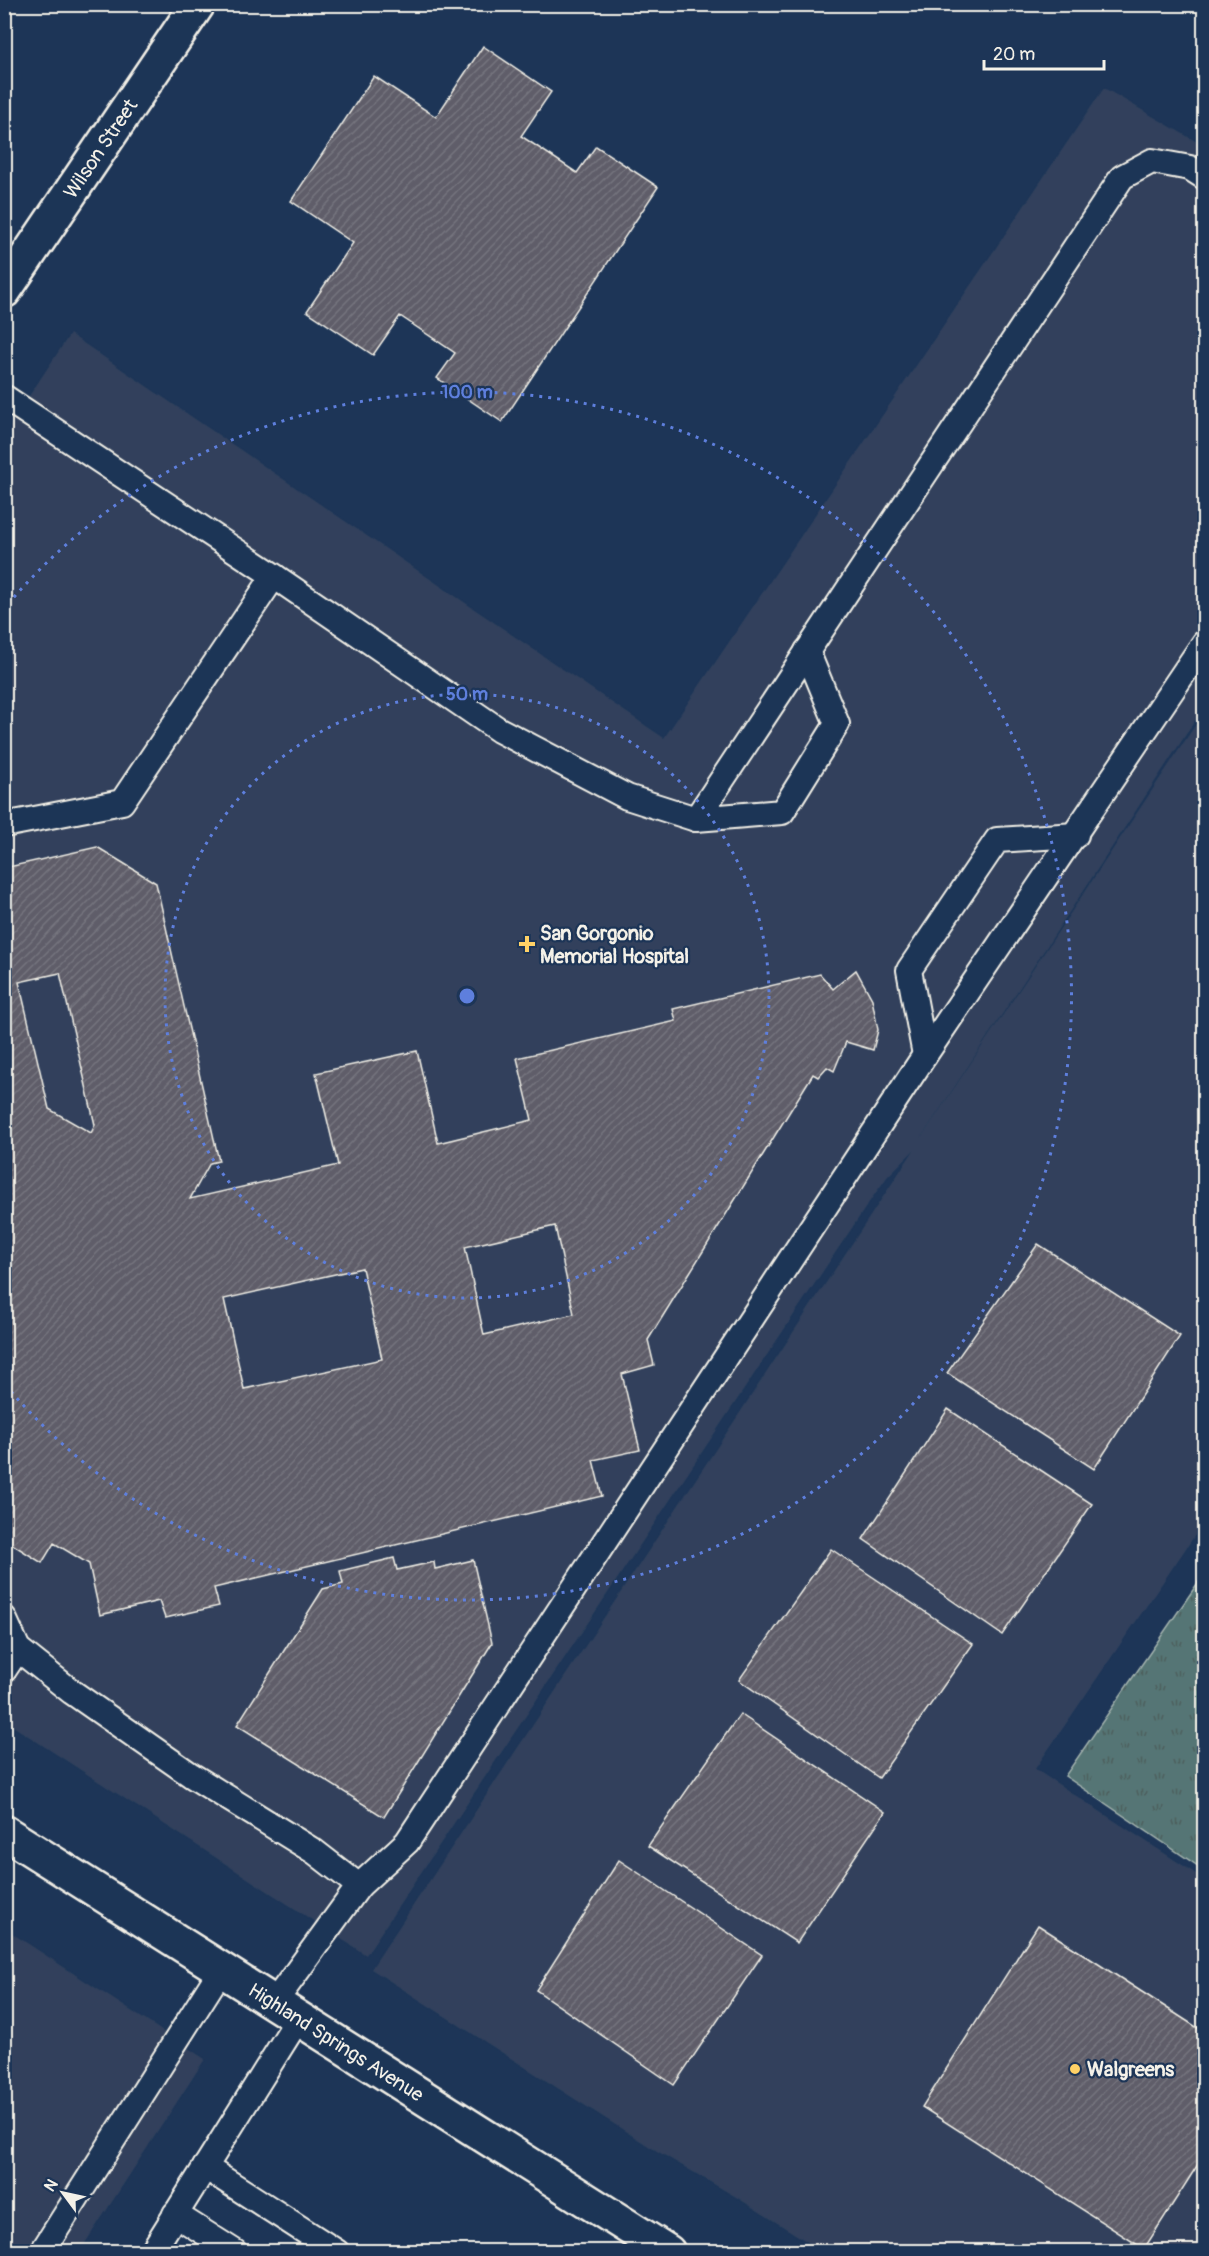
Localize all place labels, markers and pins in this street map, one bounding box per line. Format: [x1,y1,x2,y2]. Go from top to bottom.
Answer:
place label: San Gorgonio Memorial Hospital [540,921,689,969]
marker: San Gorgonio Memorial Hospital [518,935,536,953]
centre of rings [457,986,477,1006]
place label: Walgreens [1087,2057,1174,2082]
marker: Walgreens [1068,2062,1082,2076]

